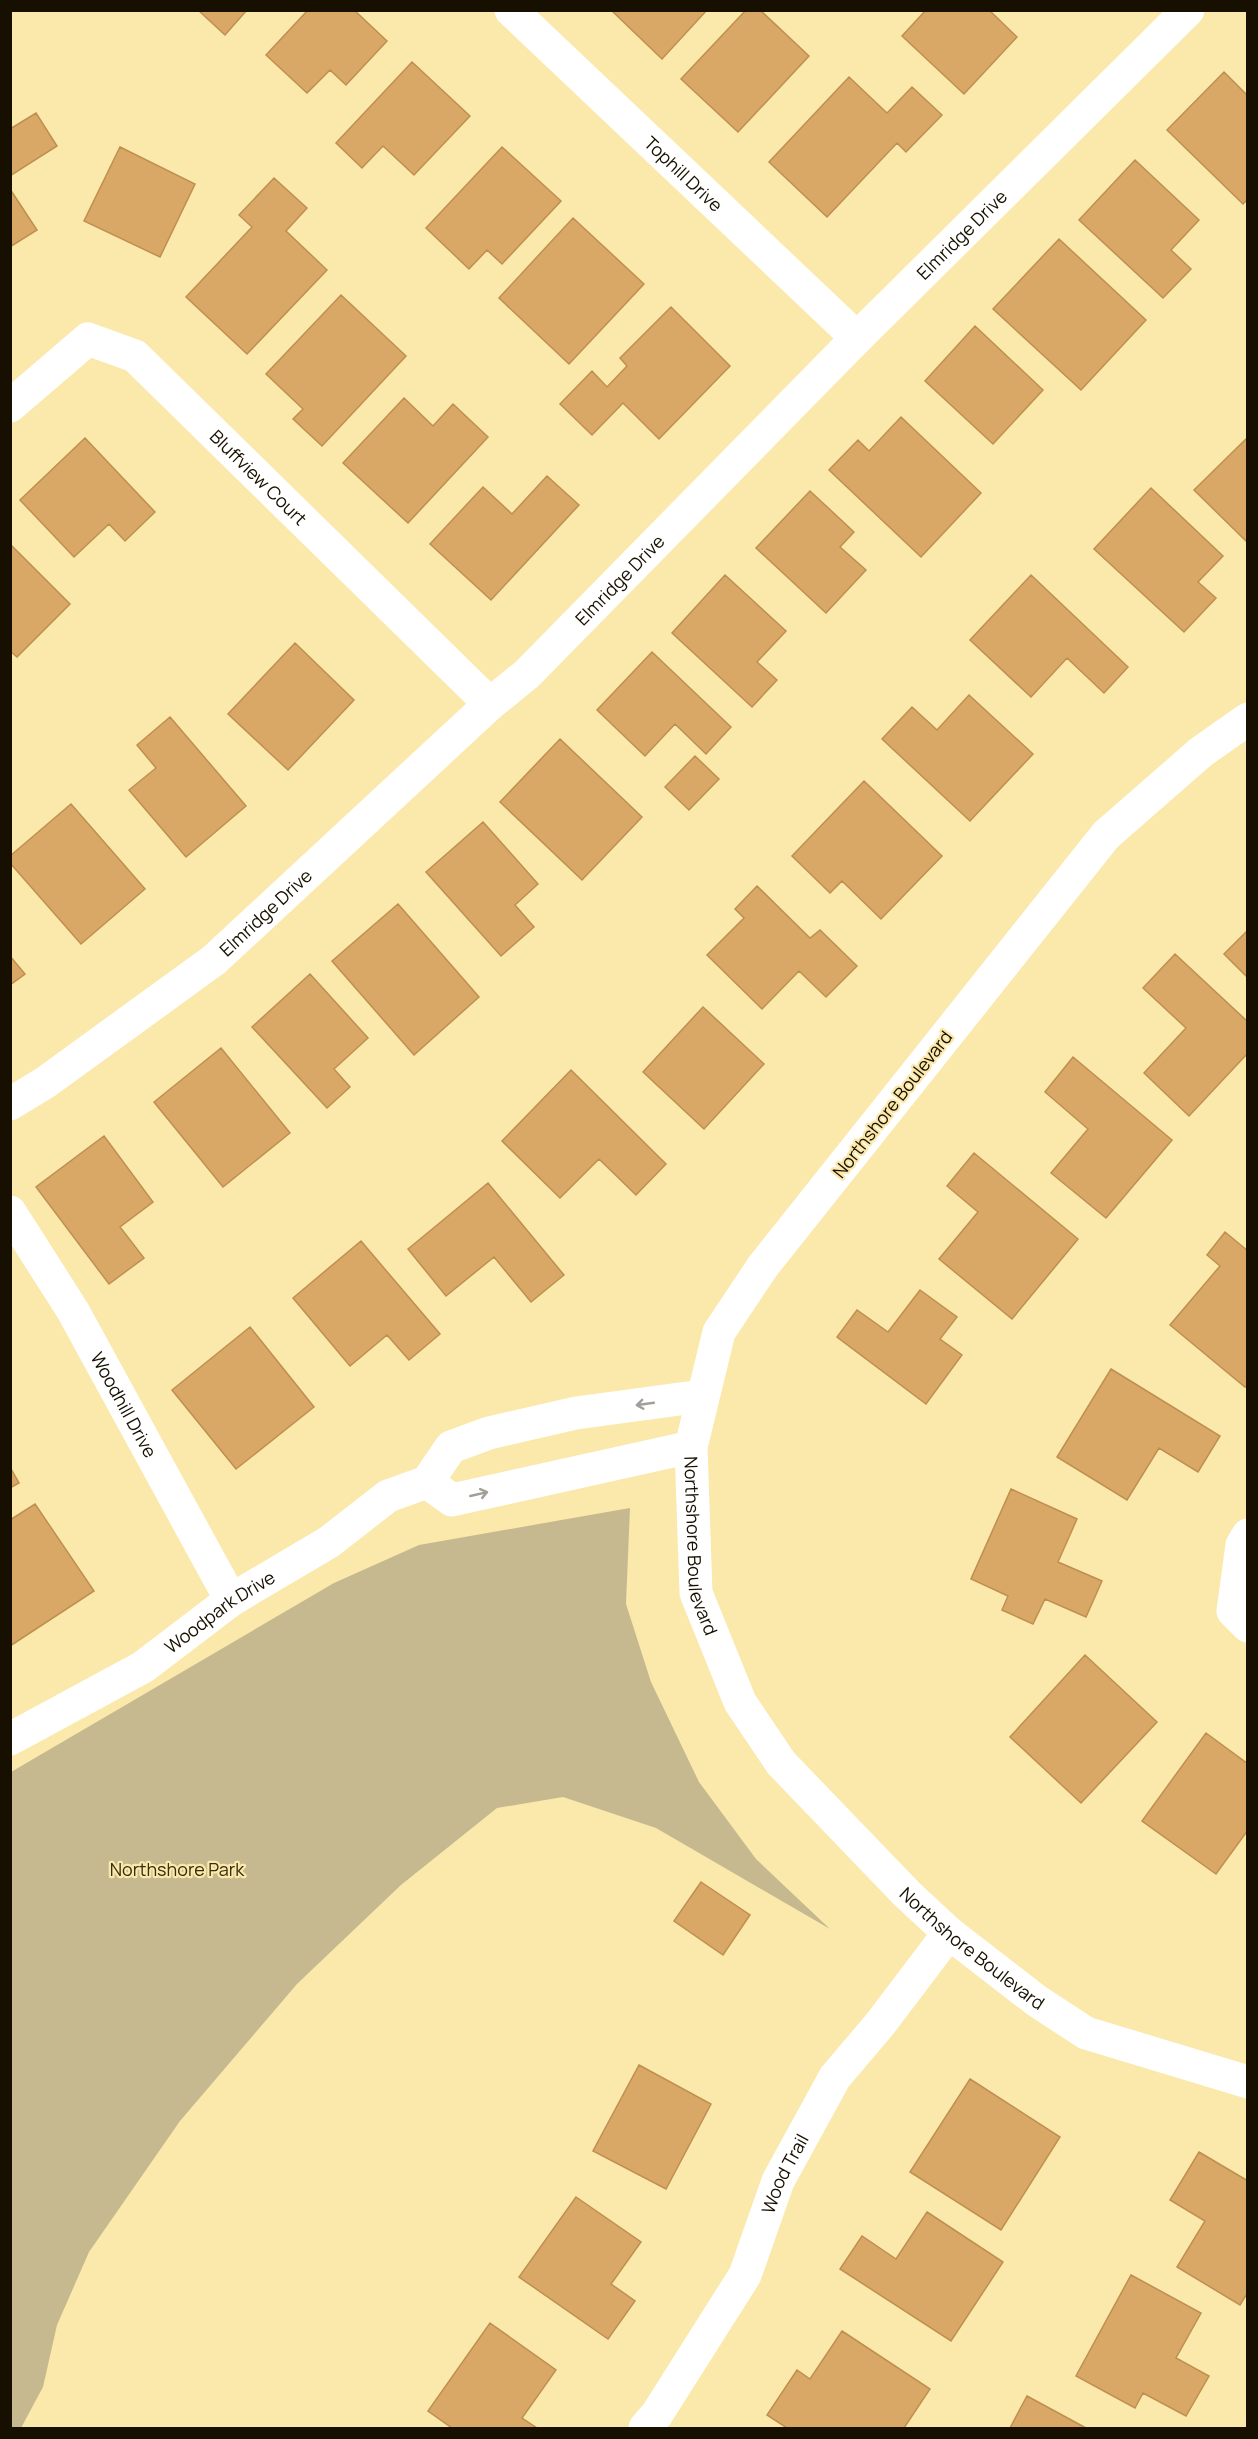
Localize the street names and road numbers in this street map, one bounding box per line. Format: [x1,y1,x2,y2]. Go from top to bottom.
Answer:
street label: Tophill Drive [639,131,728,217]
street label: Elmridge Drive [911,184,1012,284]
street label: Bluffview Court [205,424,312,530]
street label: Elmridge Drive [570,529,669,630]
street label: Elmridge Drive [214,863,317,961]
street label: Northshore Boulevard [827,1025,957,1183]
street label: Woodhill Drive [86,1348,163,1462]
street label: Northshore Boulevard [679,1456,724,1639]
street label: Woodpark Drive [160,1565,279,1658]
street label: Northshore Boulevard [895,1881,1049,2015]
street label: Wood Trail [756,2129,814,2217]

